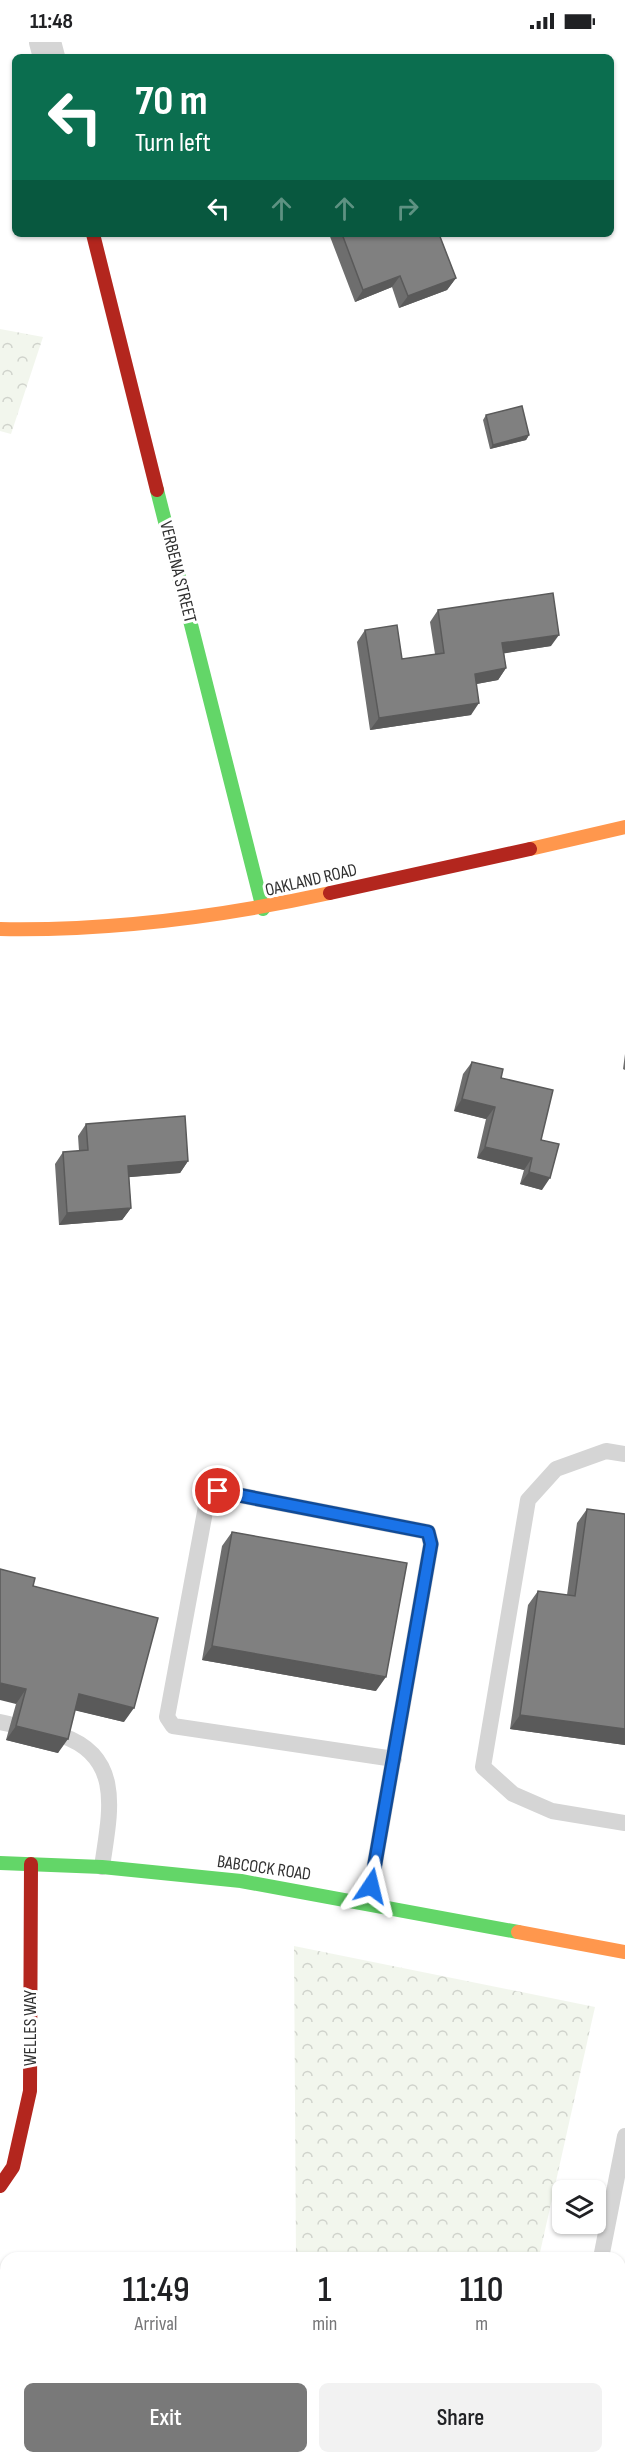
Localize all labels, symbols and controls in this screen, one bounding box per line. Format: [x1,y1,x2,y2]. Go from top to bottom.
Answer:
text: 11:48 [30,8,73,35]
text: 70 m [135,76,208,127]
icon: left [36,78,114,156]
text: Turn left [135,127,211,159]
icon: left [202,192,235,225]
icon: ahead [265,192,298,225]
icon: ahead [328,192,361,225]
icon: right [391,192,424,225]
street label: VERBENA STREET [155,519,201,625]
street label: OAKLAND ROAD [263,859,359,901]
pin [192,1465,243,1516]
icon: arrive [201,1474,234,1507]
street label: BABCOCK ROAD [216,1851,312,1885]
position arrow [339,1854,403,1918]
street label: WELLES WAY [20,1989,41,2066]
map controls [552,2180,606,2234]
button: layers [552,2180,606,2234]
text: 11:49 [123,2269,190,2312]
text: 1 [318,2269,332,2312]
text: 110 [460,2269,503,2312]
text: Arrival [135,2312,178,2336]
text: min [312,2312,337,2336]
text: m [475,2312,488,2336]
button: Exit [24,2383,307,2452]
button: Share [319,2383,602,2452]

